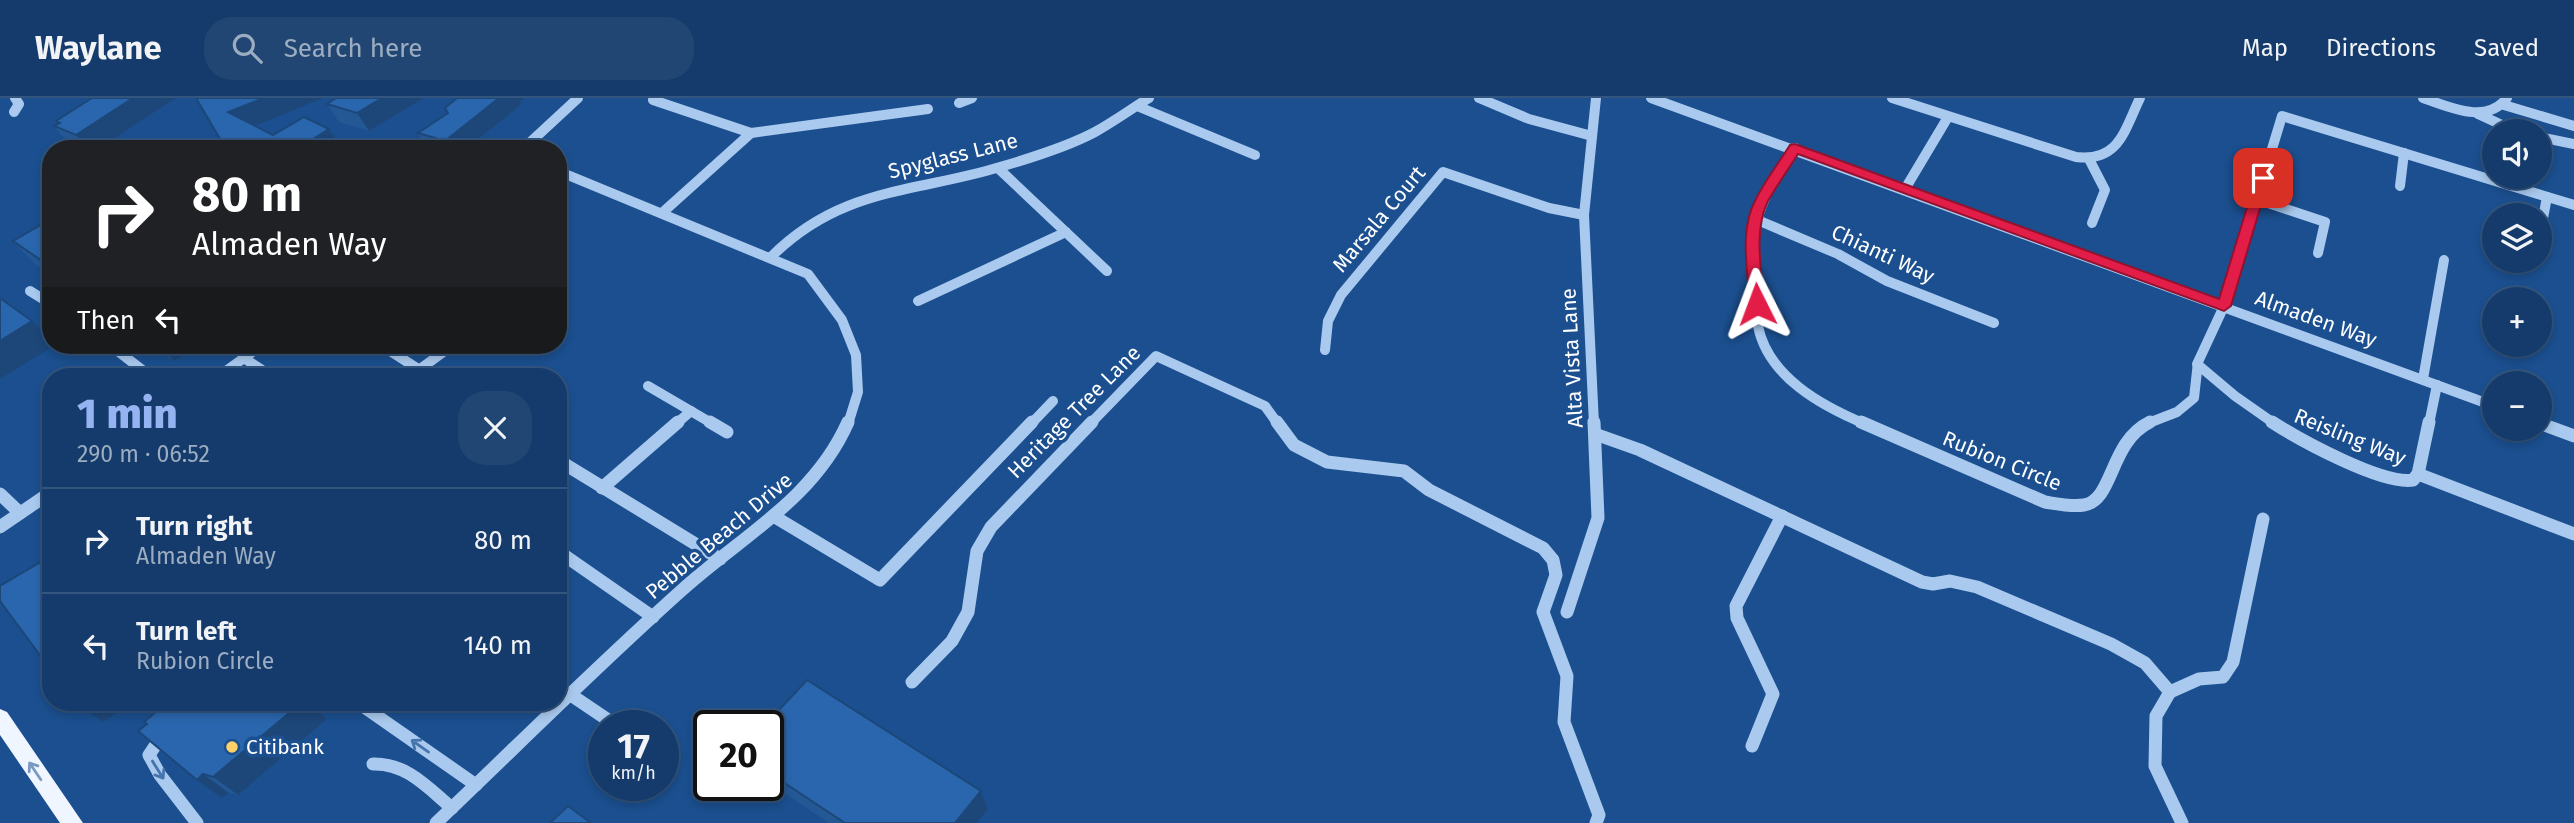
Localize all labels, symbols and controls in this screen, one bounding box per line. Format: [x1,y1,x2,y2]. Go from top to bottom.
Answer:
search box [204,17,694,80]
text: Waylane [35,28,162,68]
icon: search [228,29,266,67]
text: Search here [284,33,423,64]
text: Map [2242,34,2288,62]
text: Directions [2326,34,2436,62]
text: Saved [2474,34,2539,62]
map controls [2482,119,2552,441]
button: sound [2482,119,2552,189]
street label: Spyglass Lane [885,127,1021,185]
pin [2233,148,2293,208]
icon: arrive [2244,159,2282,197]
street label: Marsala Court [1327,160,1431,278]
text: 80 m [192,165,302,224]
icon: right [77,168,168,259]
button: layers [2482,203,2552,273]
street label: Chianti Way [1827,219,1939,289]
text: Almaden Way [192,225,387,263]
position arrow [1720,267,1794,341]
street label: Almaden Way [2252,285,2381,353]
street label: Alta Vista Lane [1555,287,1589,429]
button: + [2482,287,2552,357]
icon: left [149,301,187,339]
text: Then [77,305,135,336]
street label: Heritage Tree Lane [1002,340,1146,484]
button: − [2482,371,2552,441]
text: 1 min [77,389,178,439]
button: close [458,391,532,465]
street label: Reisling Way [2290,403,2410,472]
street label: Rubion Circle [1939,425,2065,497]
text: 290 m · 06:52 [77,440,210,468]
street label: Pebble Beach Drive [640,467,798,605]
text: Turn right [136,511,253,542]
icon: right [77,522,115,560]
text: 80 m [474,525,532,556]
text: Almaden Way [136,542,276,570]
text: Turn left [136,616,237,647]
icon: left [77,627,115,665]
text: 140 m [463,630,532,661]
text: Rubion Circle [136,647,274,675]
speed limit sign: 20 [693,710,784,801]
text: 17 [617,725,650,767]
place label: Citibank [246,734,324,760]
marker: Citibank [224,739,240,755]
one-way arrow [411,739,430,753]
one-way arrow [151,759,165,779]
one-way arrow [28,762,43,781]
text: km/h [611,762,656,784]

